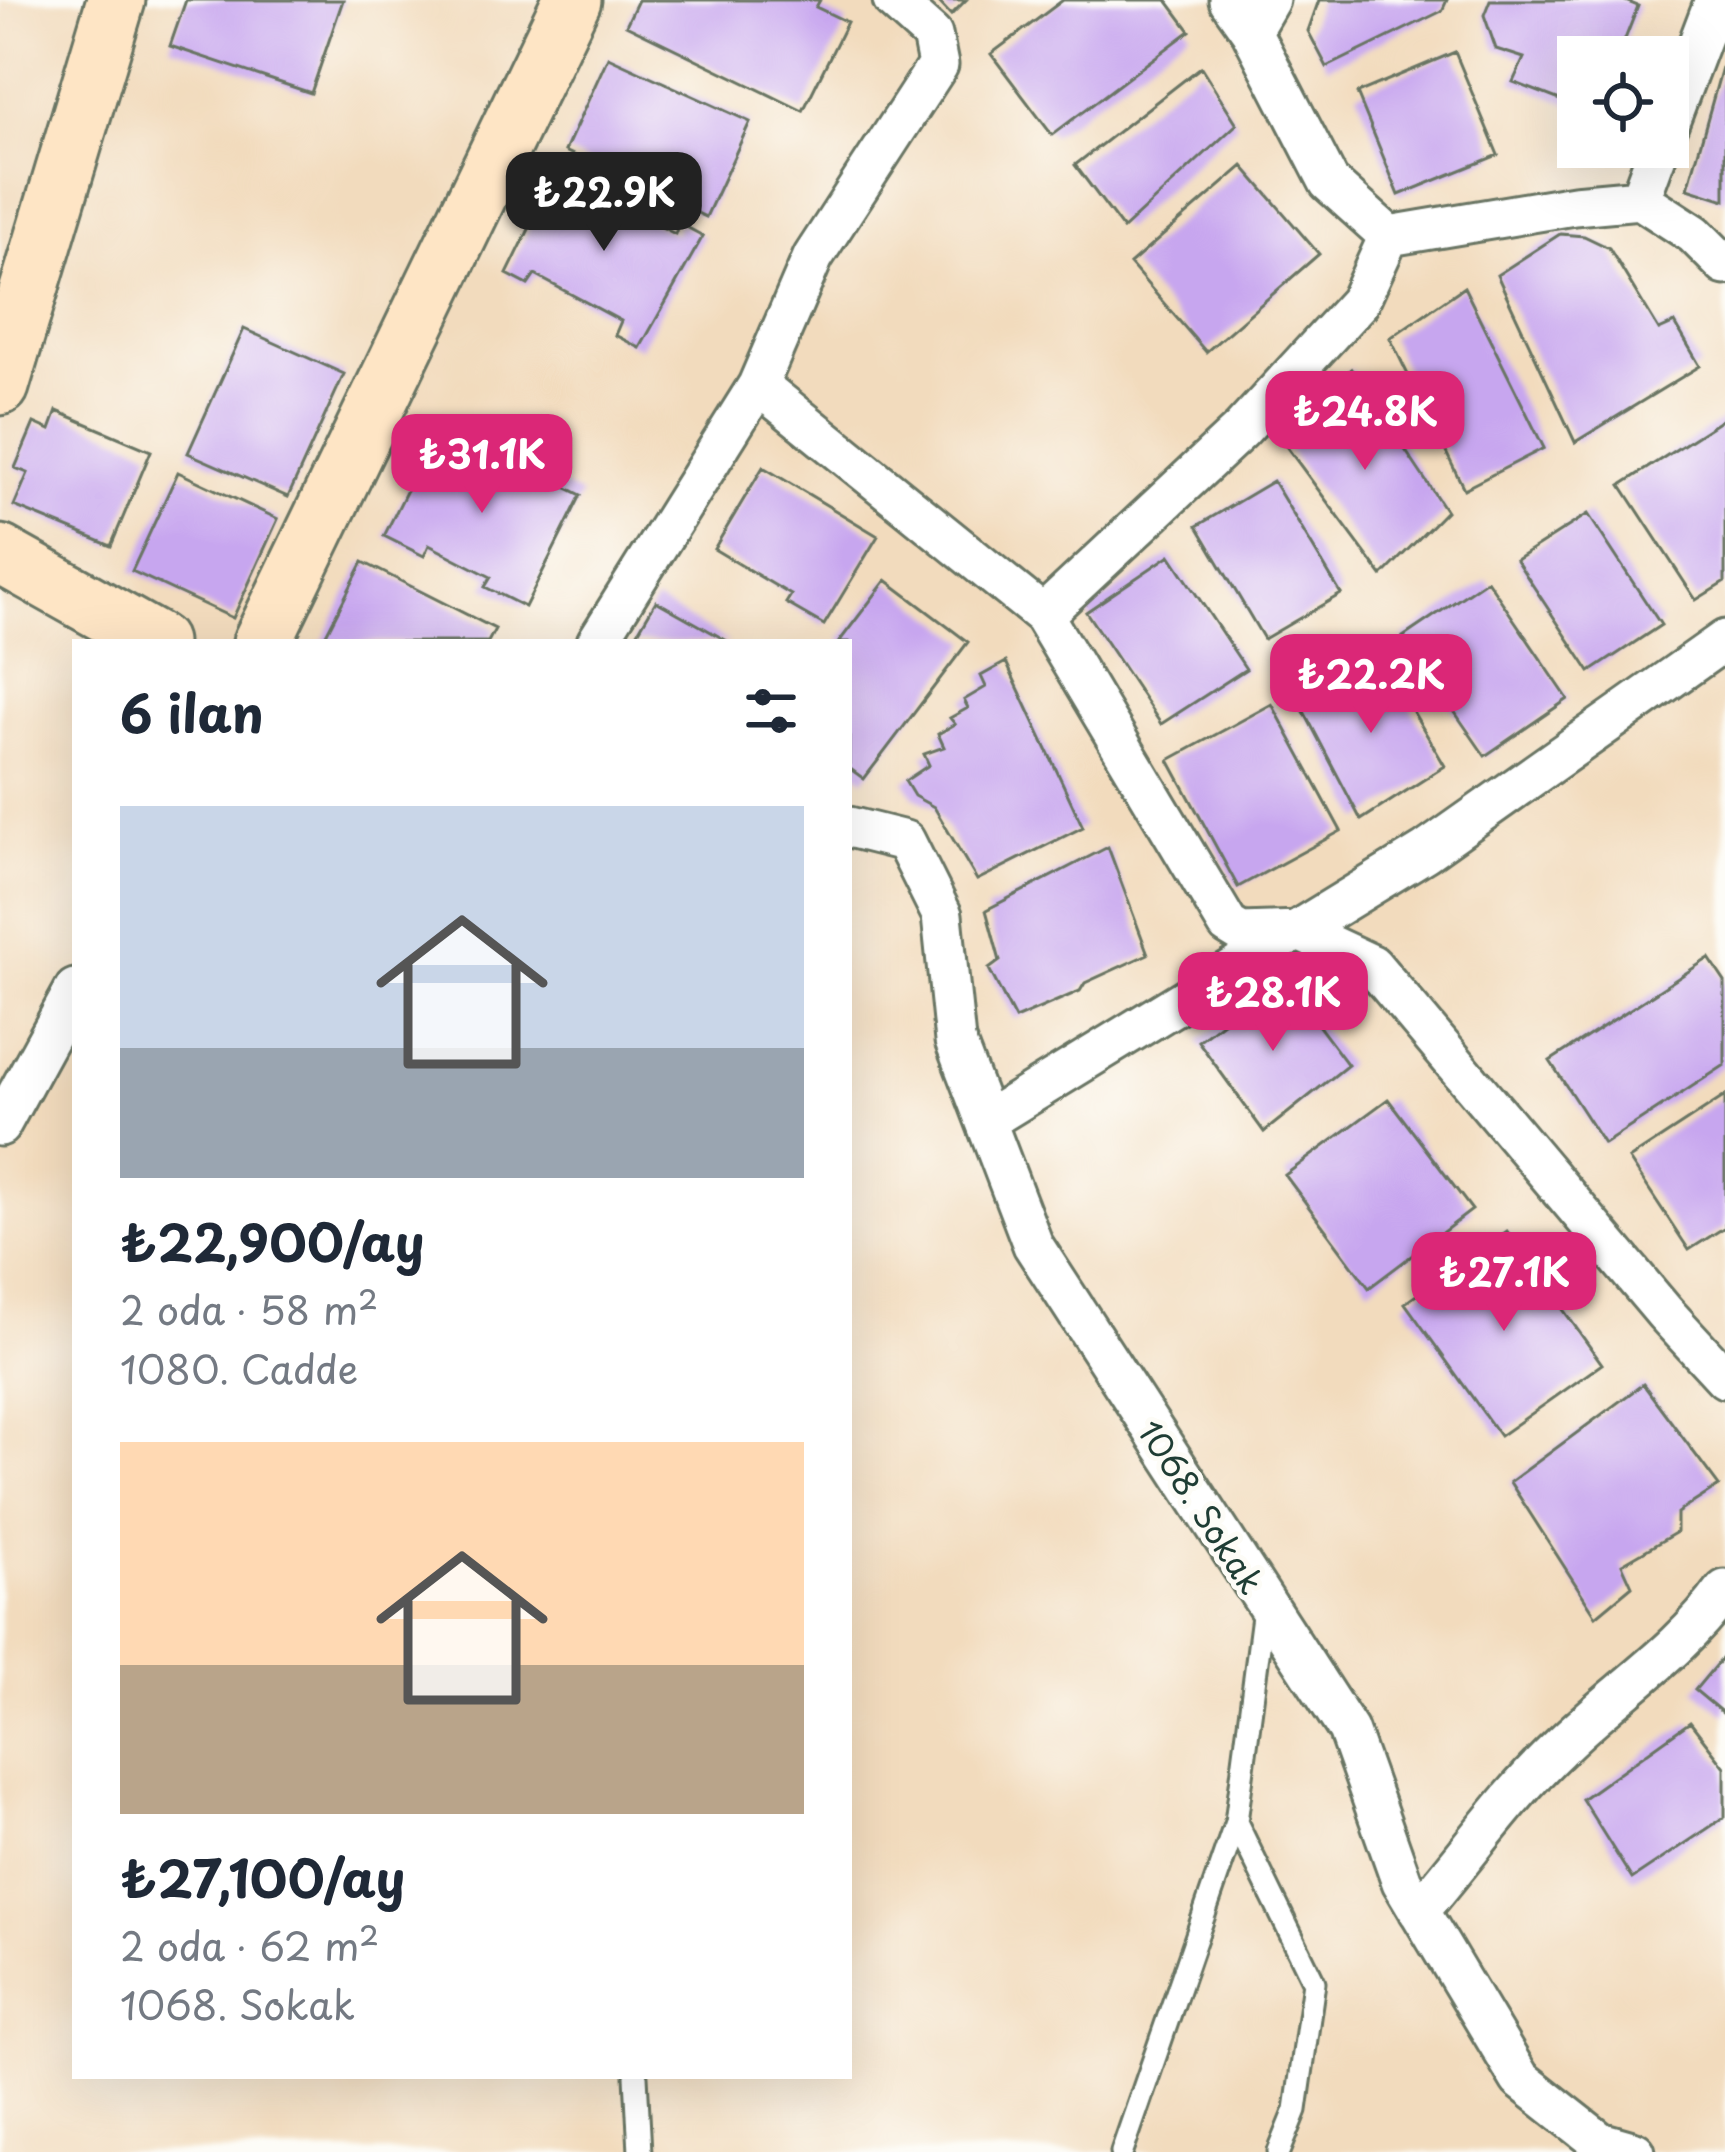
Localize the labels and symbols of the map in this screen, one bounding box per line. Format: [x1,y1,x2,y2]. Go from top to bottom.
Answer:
pin: ₺22.9K [506,152,702,254]
pin: ₺24.8K [1267,371,1463,473]
pin: ₺31.1K [384,414,580,516]
pin: ₺22.2K [1273,634,1469,736]
pin: ₺28.1K [1175,952,1371,1054]
pin: ₺27.1K [1406,1232,1602,1334]
street label: 1068. Sokak [1127,1409,1277,1603]

